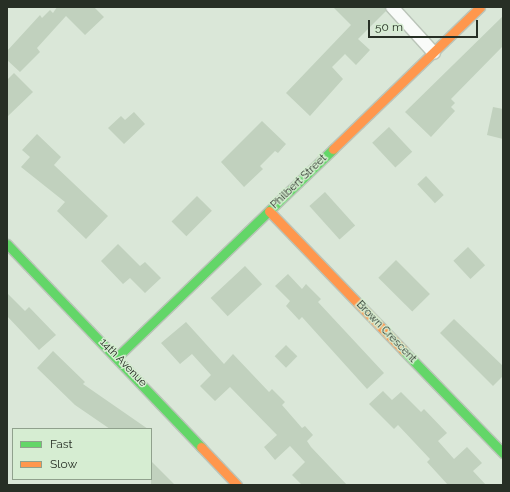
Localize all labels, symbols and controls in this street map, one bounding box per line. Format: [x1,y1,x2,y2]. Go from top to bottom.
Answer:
scale bar [370,12,480,38]
text: 50 m [375,20,403,34]
street label: Philbert Street [268,152,330,212]
street label: Brown Crescent [353,298,419,366]
street label: 14th Avenue [97,336,149,390]
legend [12,428,152,480]
text: Fast [50,437,73,451]
text: Slow [50,457,77,471]

